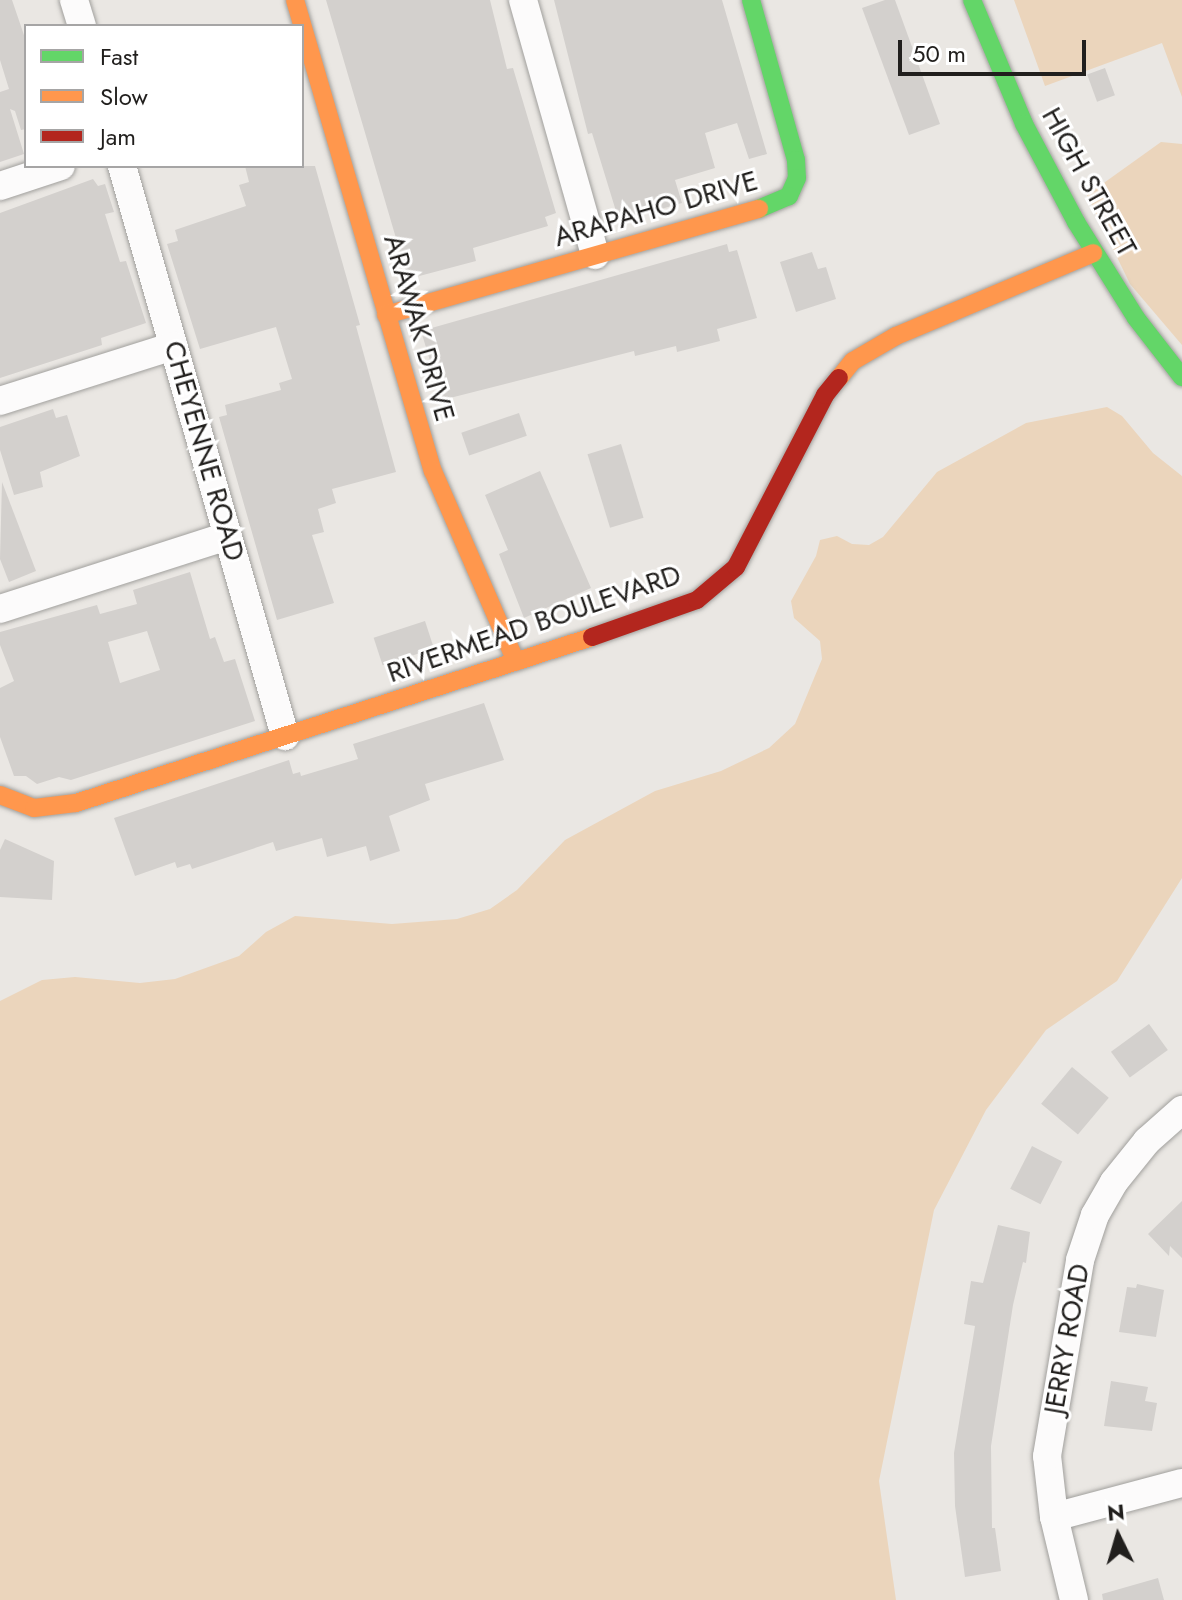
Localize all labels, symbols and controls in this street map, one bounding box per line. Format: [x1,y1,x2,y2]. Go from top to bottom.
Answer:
legend [24,24,304,168]
scale bar [902,24,1090,74]
text: 50 m [912,36,966,71]
text: Fast [100,39,138,74]
text: Slow [100,79,148,114]
street label: HIGH STREET [1034,102,1144,262]
text: Jam [100,119,136,154]
street label: ARAPAHO DRIVE [550,164,762,254]
street label: ARAWAK DRIVE [376,231,462,425]
street label: CHEYENNE ROAD [157,337,251,565]
street label: RIVERMEAD BOULEVARD [383,558,685,690]
street label: JERRY ROAD [1037,1261,1097,1417]
text: N [1106,1495,1126,1529]
north arrow [1078,1496,1158,1576]

